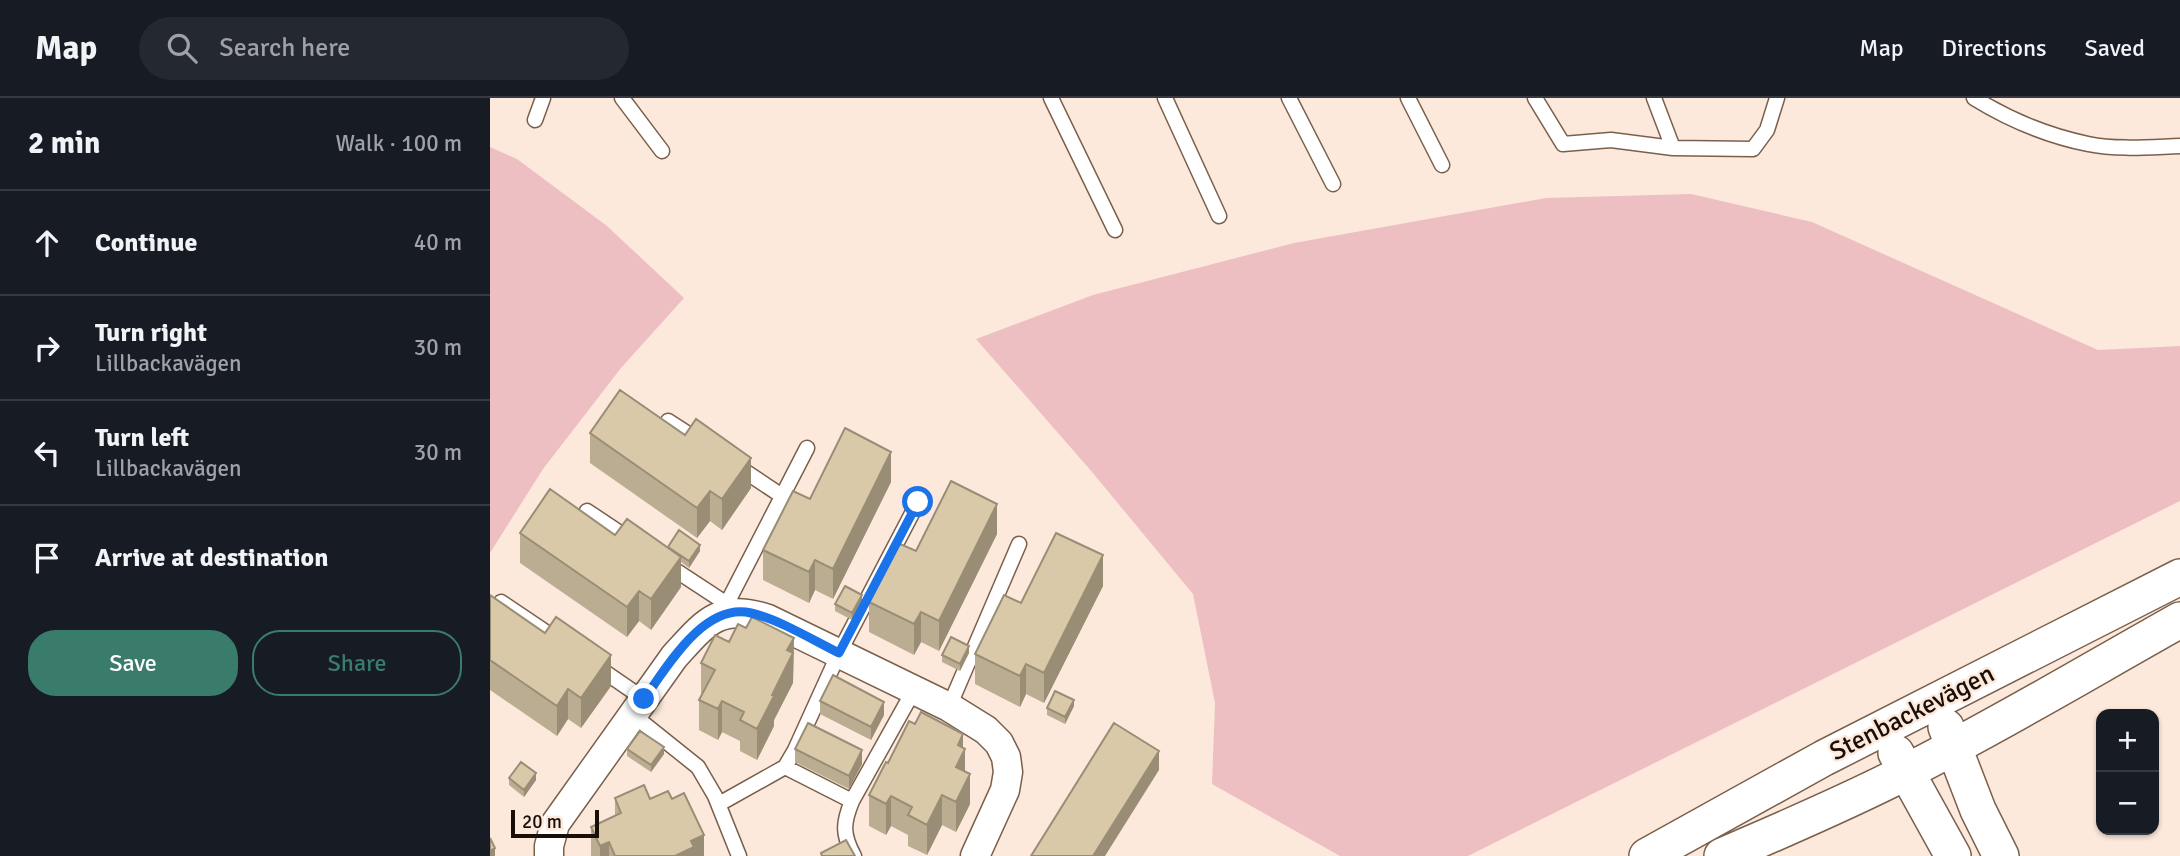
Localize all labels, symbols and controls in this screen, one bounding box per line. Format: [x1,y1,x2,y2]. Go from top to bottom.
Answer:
search box [139,17,629,80]
text: Map [35,28,97,69]
icon: search [163,29,201,67]
text: Search here [219,32,350,64]
text: Map [1859,33,1904,63]
text: Directions [1942,33,2047,63]
text: Saved [2085,33,2145,63]
text: 2 min [28,125,100,162]
text: Walk · 100 m [336,129,462,158]
icon: ahead [28,224,66,262]
text: Continue [95,227,197,259]
text: 40 m [414,228,462,257]
text: Turn right [95,317,207,349]
icon: right [28,329,66,367]
text: 30 m [414,333,462,362]
text: Lillbackavägen [95,349,242,378]
text: Turn left [95,422,189,454]
icon: left [28,434,66,472]
text: 30 m [414,438,462,467]
text: Lillbackavägen [95,454,242,483]
route start [902,486,933,517]
icon: arrive [28,539,66,577]
text: Arrive at destination [95,542,328,574]
button: Save [28,630,238,696]
button: Share [252,630,462,696]
street label: Stenbackevägen [1824,658,2000,768]
route end [628,683,659,714]
map controls [2096,709,2159,835]
button: + [2096,709,2159,772]
button: − [2096,772,2159,835]
scale bar [511,807,598,839]
text: 20 m [522,810,562,834]

